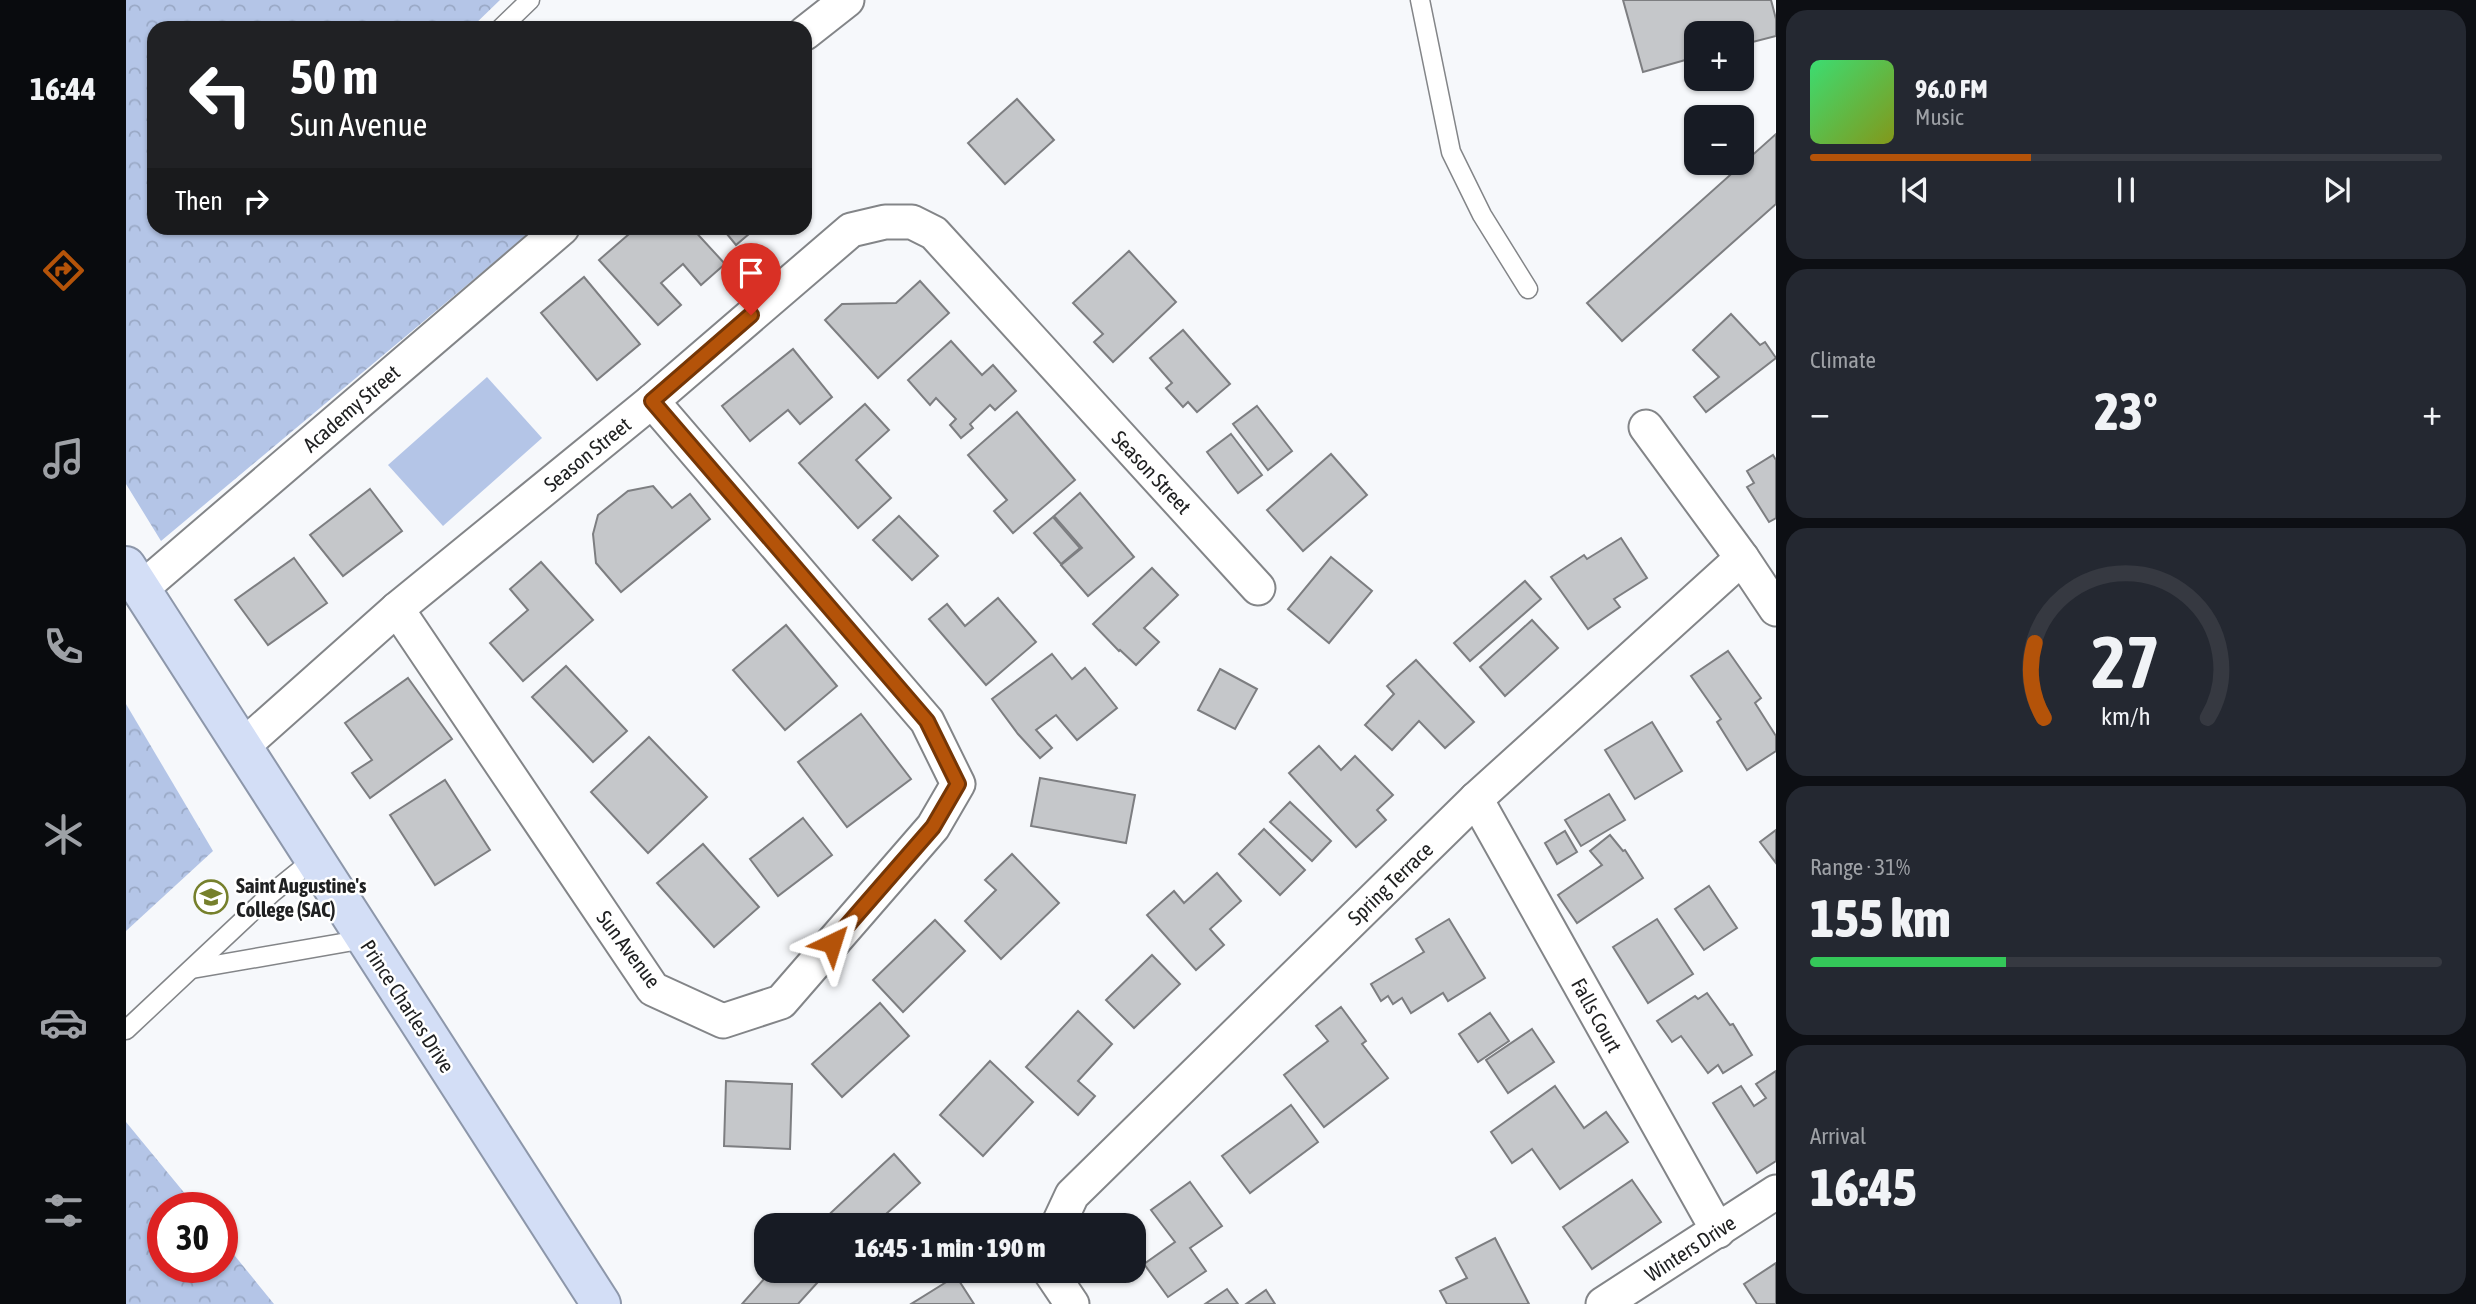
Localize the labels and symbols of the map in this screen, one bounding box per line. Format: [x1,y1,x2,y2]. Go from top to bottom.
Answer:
pin [721,243,781,315]
street label: Academy Street [298,360,404,456]
street label: Season Street [539,412,635,496]
street label: Season Street [1108,426,1196,518]
street label: Spring Terrace [1343,837,1437,929]
place label: Saint Augustine's College (SAC) [236,873,367,921]
school or university icon: Saint Augustine's College (SAC) [192,878,230,916]
street label: Sun Avenue [592,906,666,992]
position arrow [795,906,869,980]
street label: Prince Charles Drive [356,935,460,1077]
street label: Falls Court [1567,974,1627,1056]
speed limit sign: 30 [147,1192,238,1283]
street label: Winters Drive [1640,1210,1740,1286]

